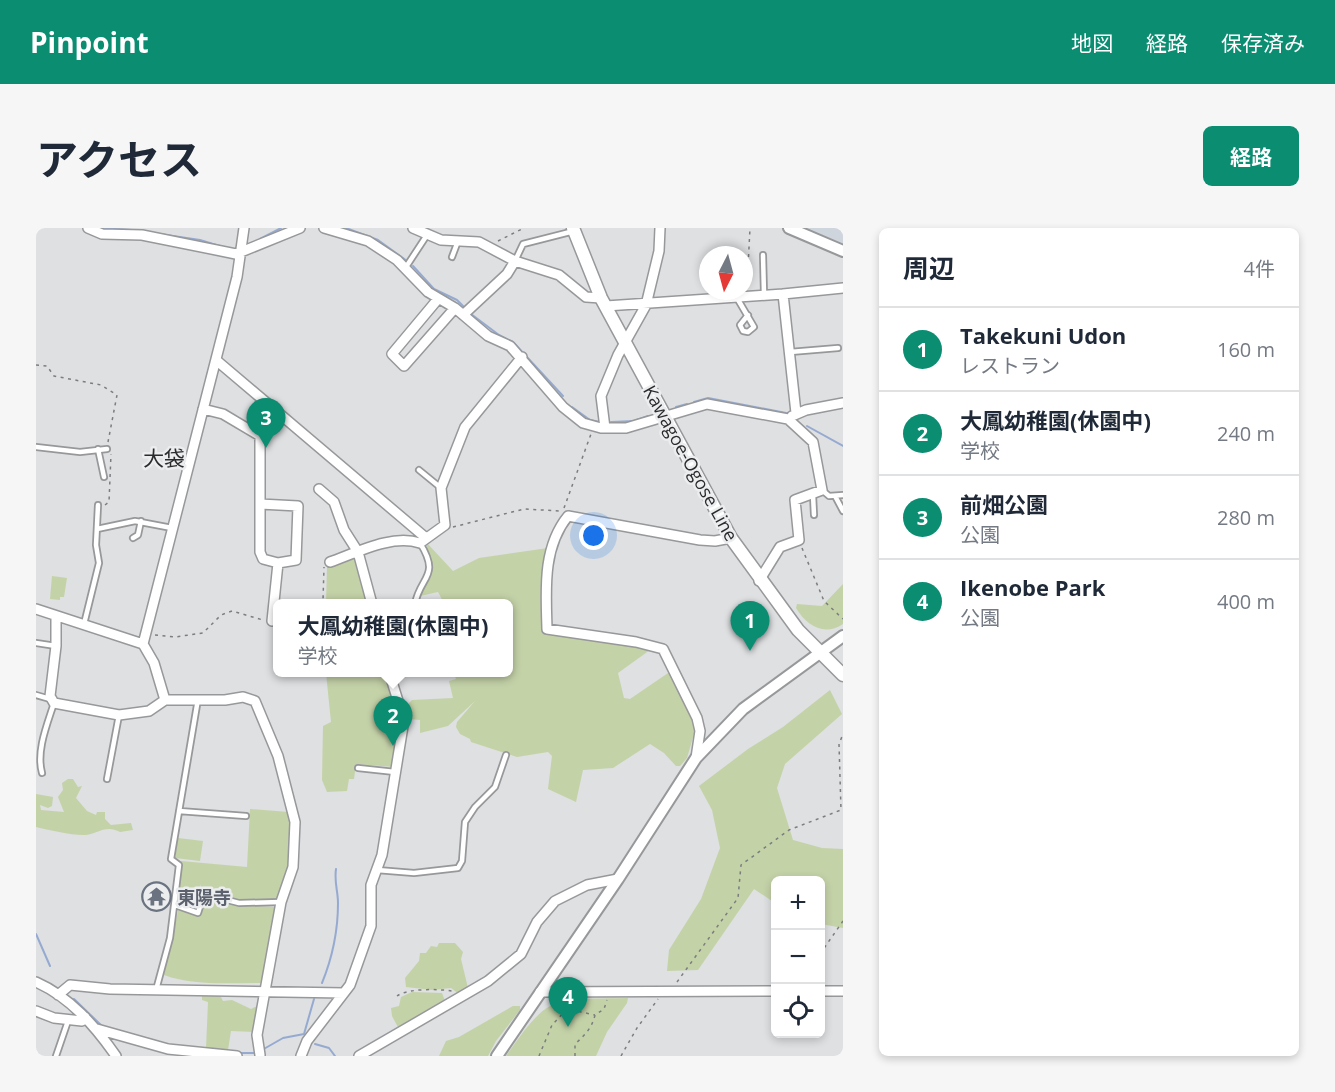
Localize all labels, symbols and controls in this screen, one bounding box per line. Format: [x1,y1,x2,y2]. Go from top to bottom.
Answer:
text: Pinpoint [30,23,149,61]
text: 地図 [1071,29,1113,57]
text: 経路 [1146,29,1188,57]
text: 保存済み [1221,29,1305,57]
button: 経路 [1203,126,1299,186]
text: アクセス [36,130,202,187]
north arrow [699,246,753,300]
text: 周辺 [903,250,955,286]
text: 4件 [1244,255,1275,282]
text: Takekuni Udon [960,320,1126,350]
text: 1 [917,336,928,363]
text: 160 m [1217,336,1275,363]
text: レストラン [960,352,1060,379]
street label: Kawagoe-Ogose Line [638,381,744,545]
pin: 3 [246,398,286,448]
text: 大鳳幼稚園(休園中) [960,405,1151,435]
text: 2 [917,420,928,447]
text: 240 m [1217,420,1275,447]
text: 学校 [960,437,1000,464]
district label: 大袋 [143,444,185,472]
text: 前畑公園 [960,489,1048,519]
text: 3 [917,504,928,531]
text: 280 m [1217,504,1275,531]
your location [579,521,608,550]
text: 公園 [960,521,1000,548]
text: Ikenobe Park [960,572,1105,602]
text: 4 [917,588,928,615]
text: 400 m [1217,588,1275,615]
popup [273,599,513,677]
pin: 1 [730,602,770,651]
text: 公園 [960,604,1000,631]
text: 大鳳幼稚園(休園中) [298,610,488,640]
text: 学校 [298,642,338,669]
pin: 2 [374,696,412,746]
map controls [771,876,825,1038]
button: + [771,876,825,930]
temple icon: 東陽寺 [140,881,172,913]
place label: 東陽寺 [177,885,231,909]
button: − [771,930,825,984]
pin: 4 [548,978,588,1027]
button: locate [771,984,825,1038]

